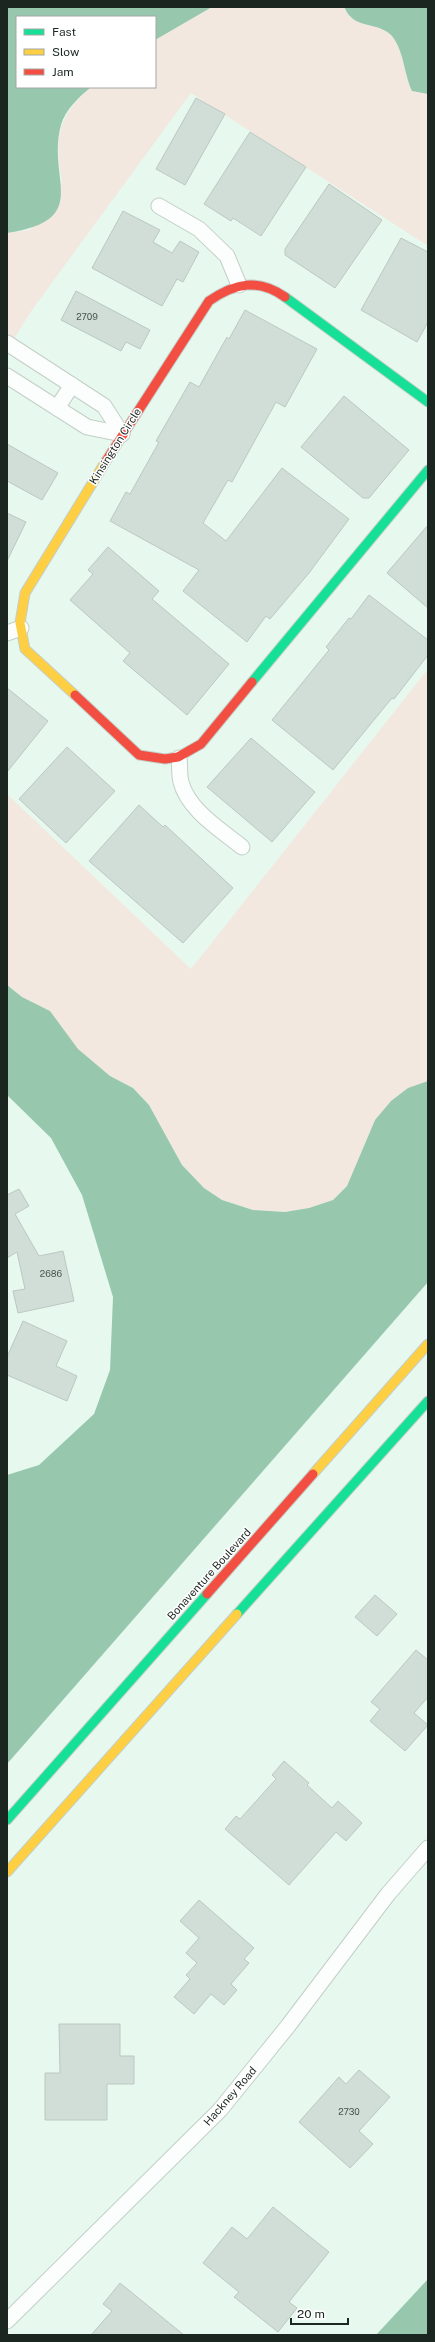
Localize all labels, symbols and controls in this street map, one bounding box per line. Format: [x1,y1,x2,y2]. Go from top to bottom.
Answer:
legend [16,16,156,88]
text: Fast [52,25,77,39]
text: Slow [52,45,80,59]
text: Jam [52,65,74,79]
house number: 2709 [76,311,98,322]
street label: Kinsington Circle [87,406,143,486]
house number: 2686 [40,1268,63,1279]
street label: Bonaventure Boulevard [165,1526,253,1622]
street label: Hackney Road [201,2064,259,2128]
house number: 2730 [338,2106,360,2117]
scale bar [291,2300,348,2326]
text: 20 m [297,2307,325,2321]

